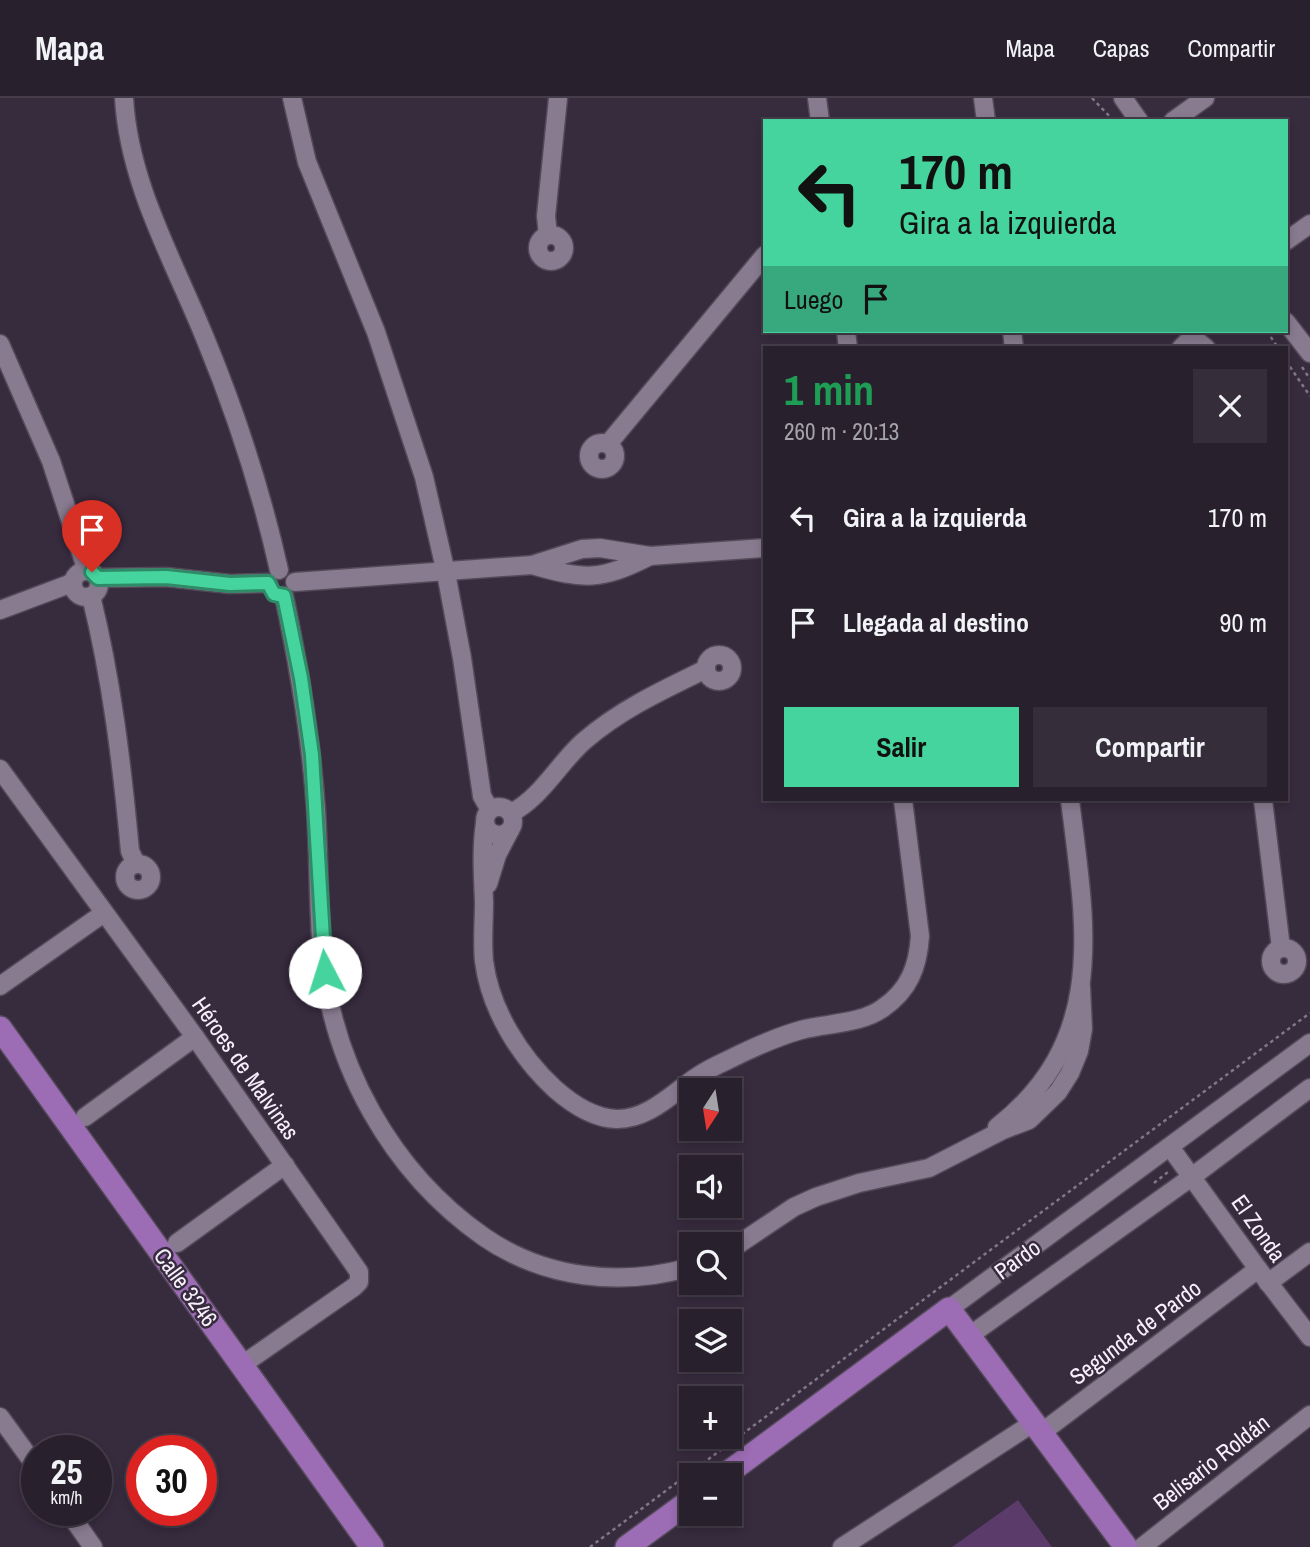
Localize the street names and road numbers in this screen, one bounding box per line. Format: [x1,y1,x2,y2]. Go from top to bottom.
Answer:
street label: Héroes de Malvinas [185,990,307,1146]
street label: El Zonda [1225,1188,1294,1268]
street label: Pardo [988,1232,1046,1286]
street label: Calle 3246 [147,1241,225,1333]
street label: Segunda de Pardo [1063,1272,1207,1392]
street label: Belisario Roldán [1147,1407,1275,1517]

